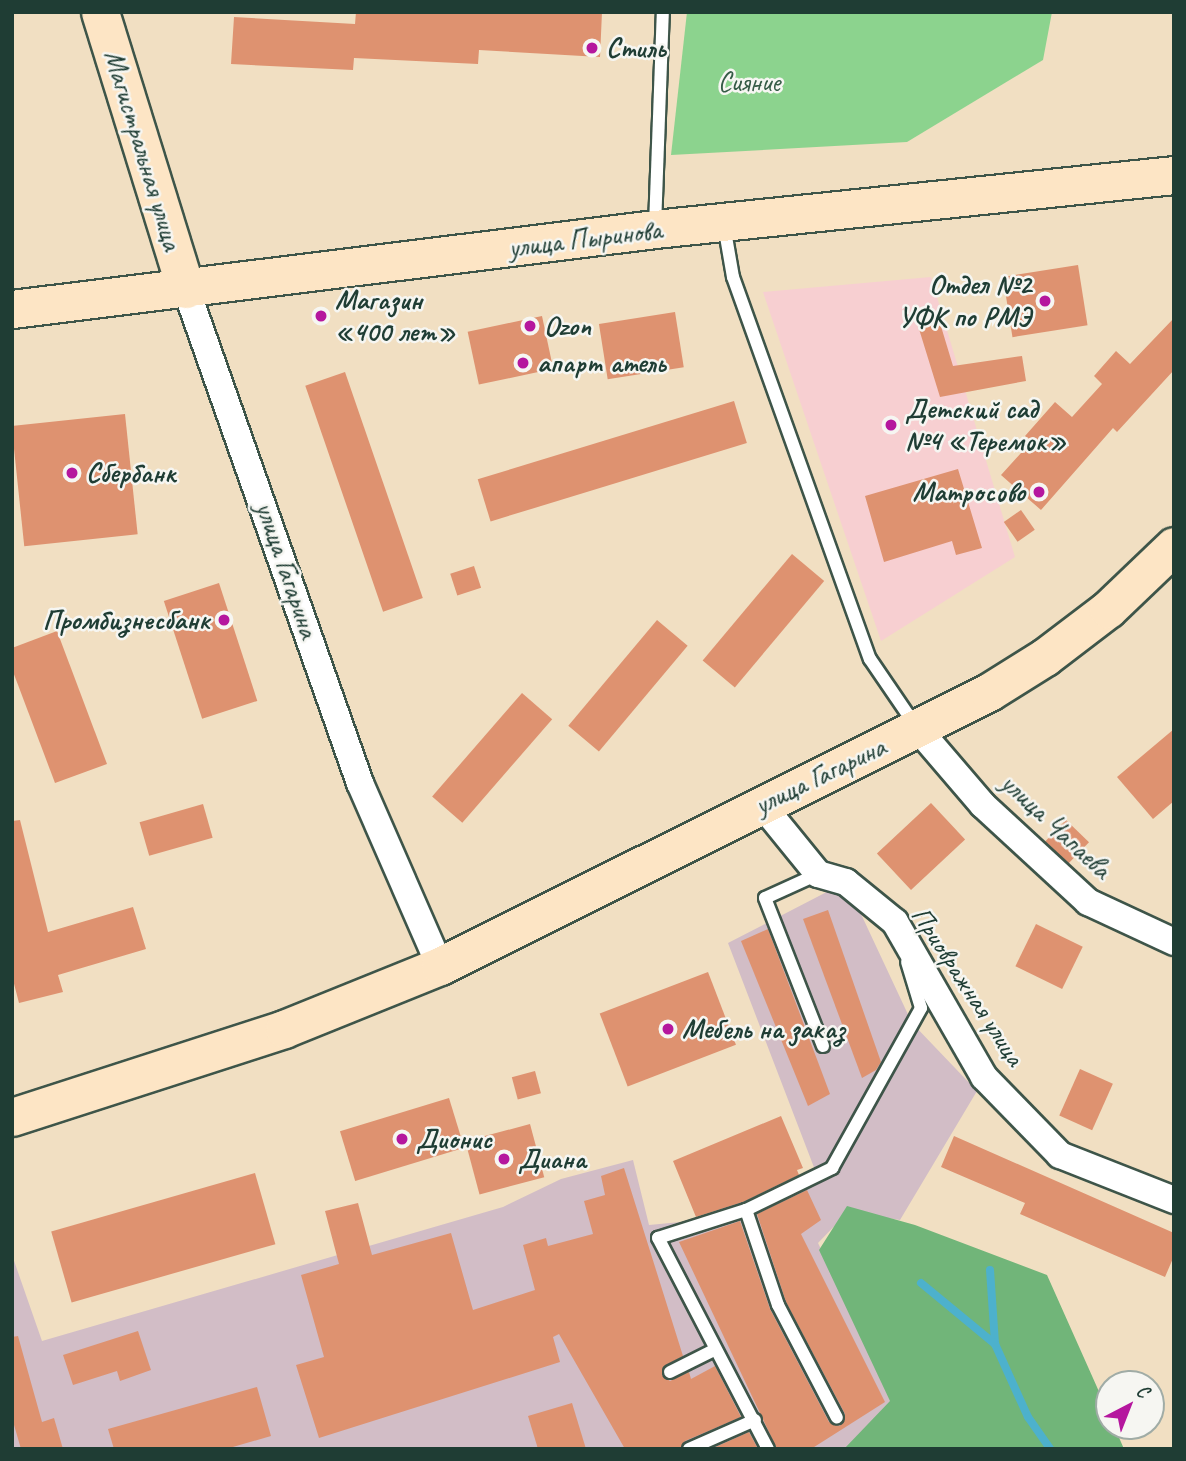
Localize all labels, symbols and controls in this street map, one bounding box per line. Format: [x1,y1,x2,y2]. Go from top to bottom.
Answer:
place label: Стиль [606,31,666,65]
marker: Стиль [584,40,600,56]
street label: Магистральная улица [96,45,190,255]
park label: Сияние [718,65,780,99]
street label: улица Пыринова [506,213,664,265]
place label: Отдел №2 УФК по РМЭ [897,268,1031,334]
place label: Магазин «400 лет» [335,283,456,349]
marker: Отдел №2 УФК по РМЭ [1037,293,1053,309]
marker: Магазин «400 лет» [313,308,329,324]
place label: Ozon [544,309,591,343]
marker: Ozon [522,318,538,334]
place label: апарт атель [537,346,667,380]
marker: апарт атель [515,355,531,371]
place label: Детский сад №4 «Теремок» [905,392,1066,458]
marker: Детский сад №4 «Теремок» [883,417,899,433]
place label: Сбербанк [86,456,175,490]
marker: Сбербанк [64,465,80,481]
place label: Матросово [913,475,1025,509]
marker: Матросово [1031,484,1047,500]
street label: улица Гагарина [248,497,326,643]
place label: Промбизнесбанк [43,603,210,637]
marker: Промбизнесбанк [216,612,232,628]
street label: улица Гагарина [748,730,892,822]
street label: улица Чапаева [994,766,1118,886]
street label: Приовражная улица [903,899,1033,1073]
place label: Мебель на заказ [682,1012,843,1046]
marker: Мебель на заказ [660,1021,676,1037]
place label: Дионис [416,1122,492,1156]
marker: Дионис [394,1131,410,1147]
place label: Диана [518,1142,586,1176]
marker: Диана [496,1151,512,1167]
north arrow [1095,1370,1165,1440]
text: С [1131,1379,1154,1403]

